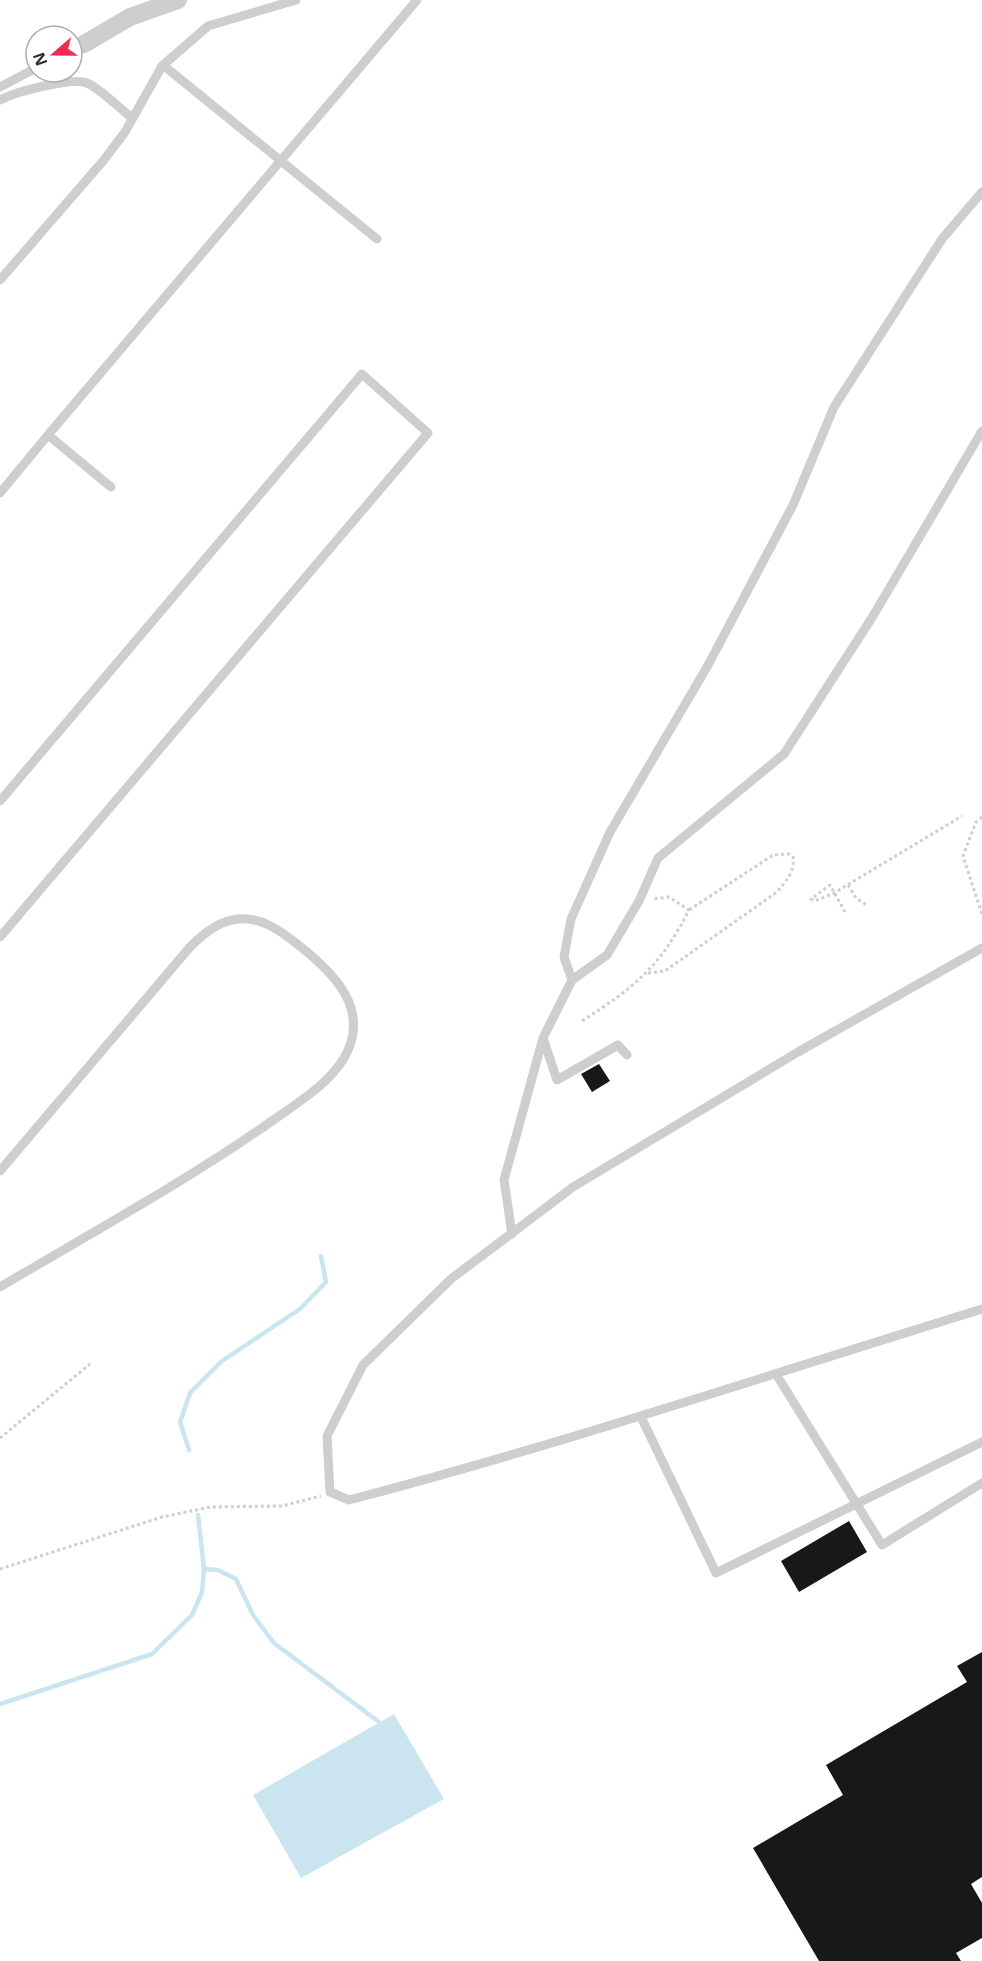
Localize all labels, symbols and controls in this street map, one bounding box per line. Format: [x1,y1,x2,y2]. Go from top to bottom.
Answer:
north arrow [24,24,84,84]
text: N [27,49,52,69]

